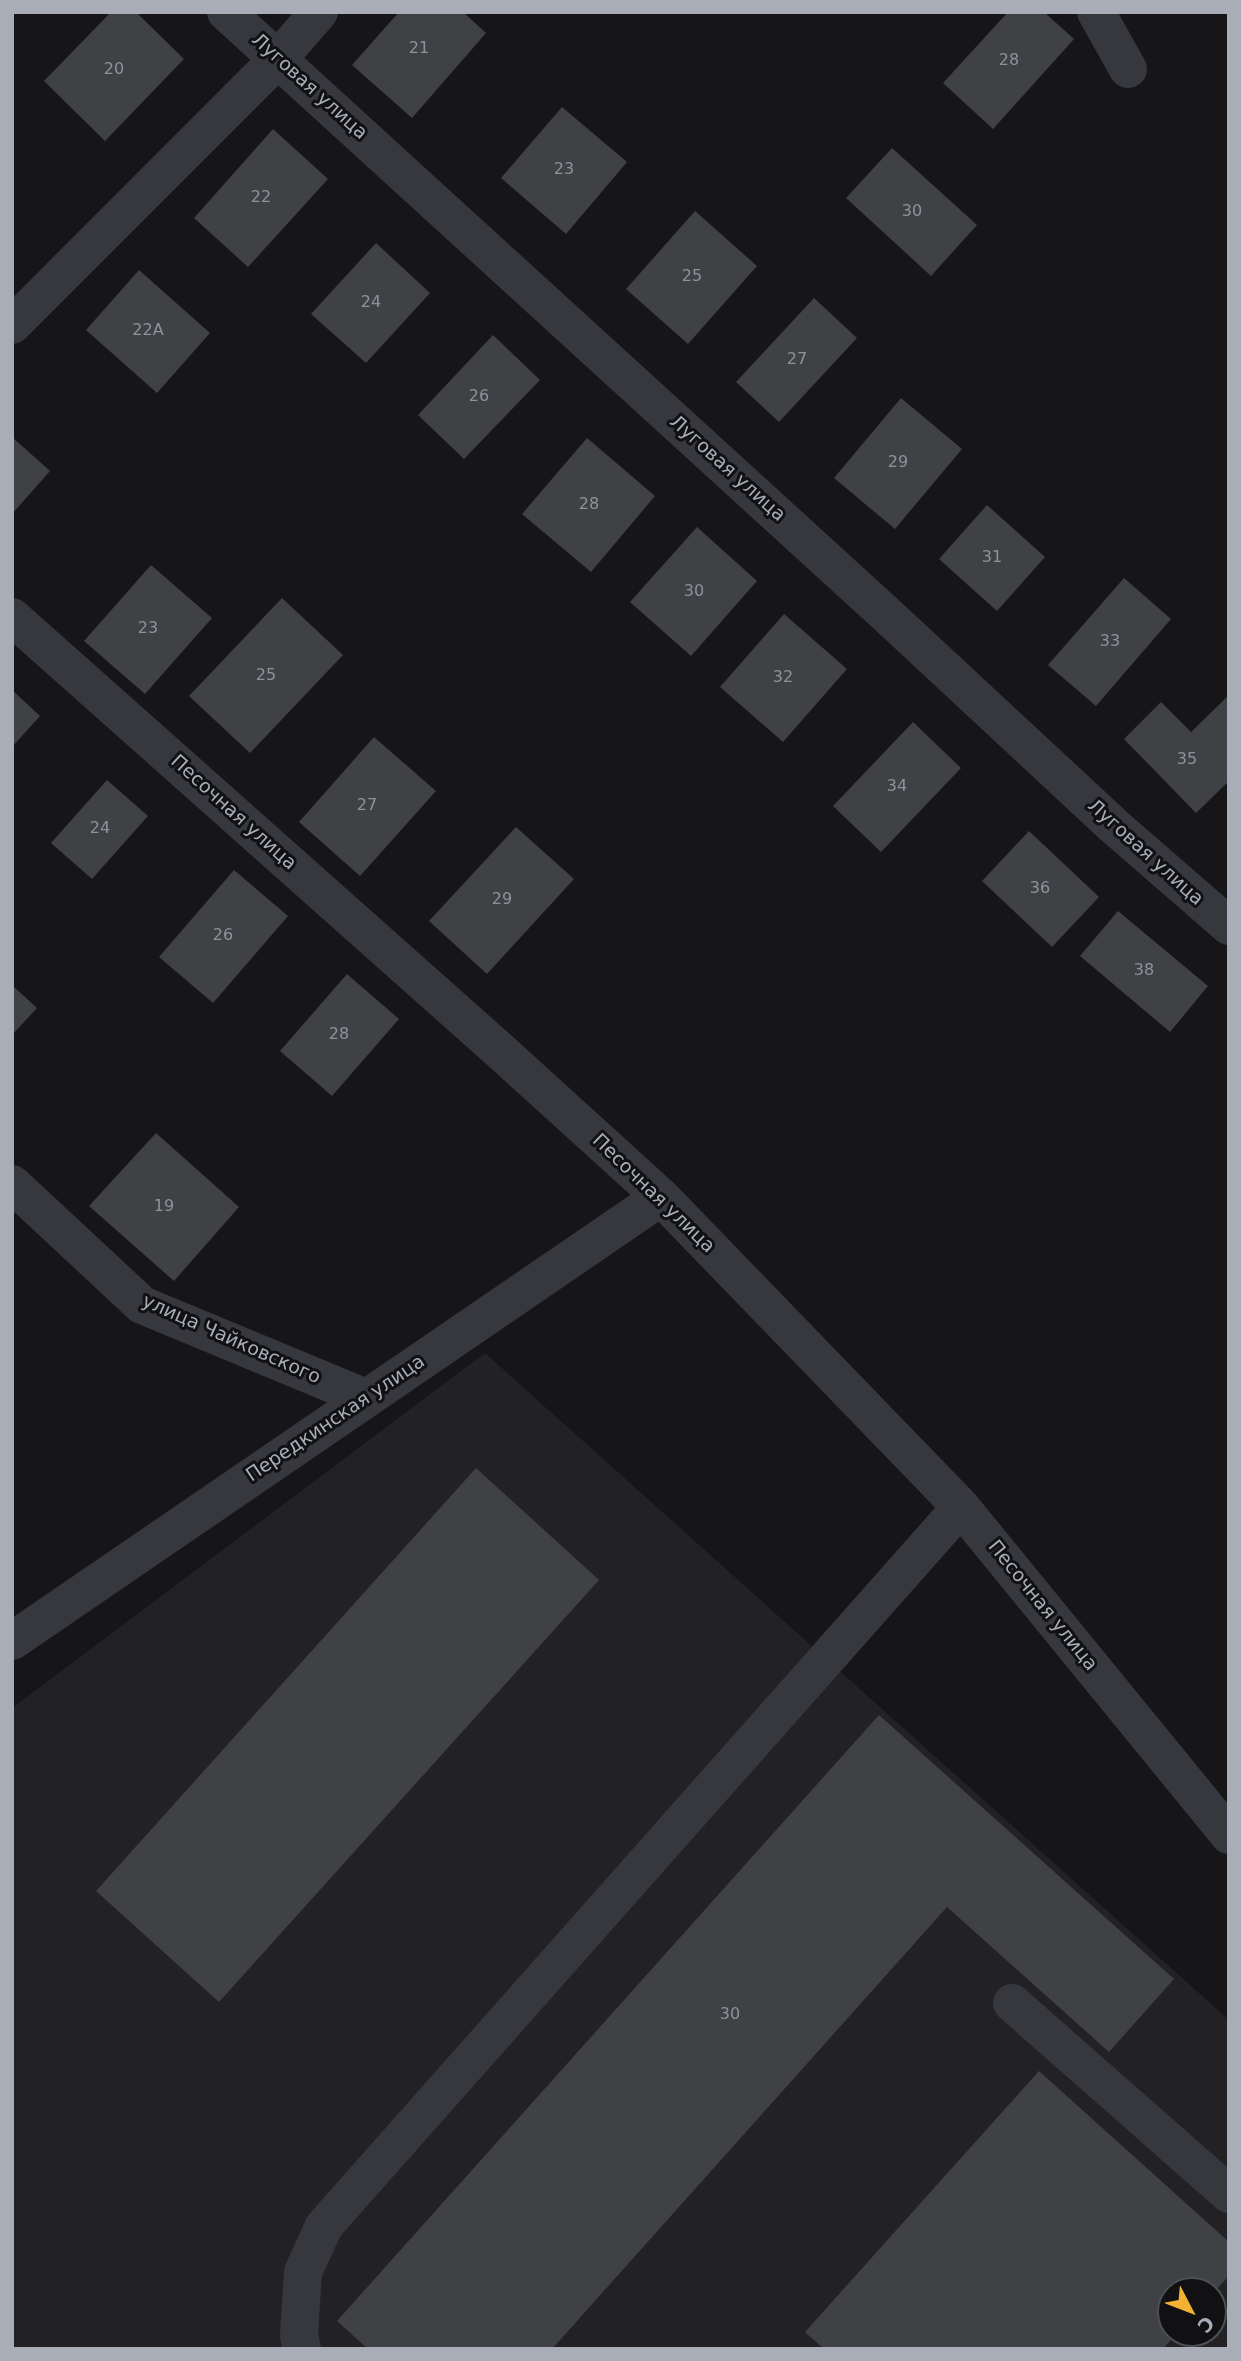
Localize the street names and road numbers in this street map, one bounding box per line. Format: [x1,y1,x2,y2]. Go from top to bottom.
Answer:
street label: Луговая улица [246,29,372,145]
street label: Луговая улица [664,411,790,527]
street label: Песочная улица [166,751,300,875]
street label: Луговая улица [1082,795,1208,911]
street label: Песочная улица [587,1130,719,1258]
street label: улица Чайковского [138,1290,324,1390]
street label: Передкинская улица [242,1351,430,1487]
street label: Песочная улица [982,1536,1102,1676]

